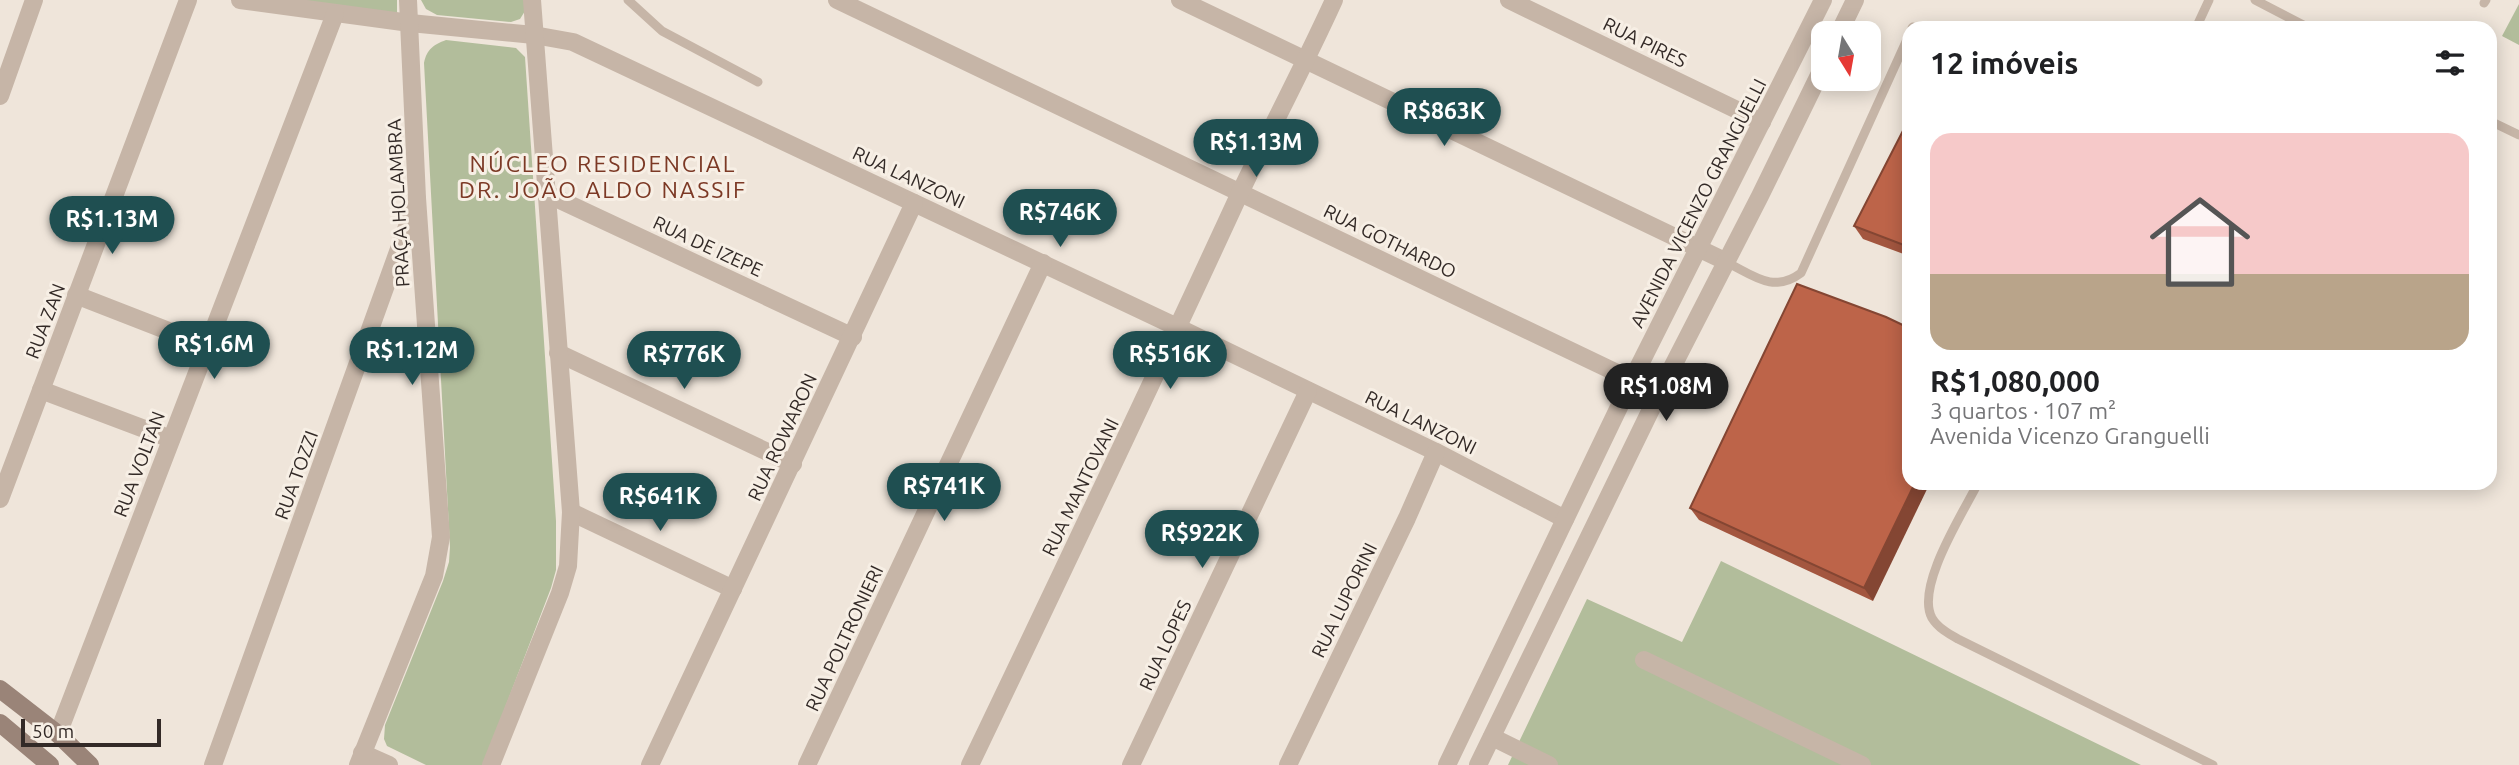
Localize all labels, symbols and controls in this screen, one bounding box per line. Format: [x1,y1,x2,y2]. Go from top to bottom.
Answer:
street label: RUA PIRES [1600,12,1690,72]
north arrow [1811,21,1881,91]
map controls [1811,21,1881,91]
icon: filters [2431,44,2469,82]
text: 12 imóveis [1930,46,2078,80]
street label: AVENIDA VICENZO GRANGUELLI [1626,75,1770,331]
pin: R$863K [1387,88,1501,148]
text: R$863K [1403,98,1485,123]
street label: PRAÇA HOLAMBRA [383,118,413,288]
pin: R$1.13M [1191,120,1321,179]
text: R$1.13M [1209,129,1303,154]
street label: RUA LANZONI [849,141,969,213]
district label: NÚCLEO RESIDENCIAL DR. JOÃO ALDO NASSIF [459,150,747,202]
icon: home [2137,179,2263,305]
pin: R$746K [1003,190,1117,249]
pin: R$1.13M [47,196,177,256]
text: R$746K [1019,199,1101,224]
street label: RUA GOTHARDO [1320,199,1460,283]
text: R$1.13M [65,206,159,231]
street label: RUA DE IZEPE [650,211,766,281]
street label: RUA ZAN [21,280,69,362]
pin: R$1.6M [157,322,271,381]
pin: R$1.12M [347,328,477,387]
text: R$1.6M [174,331,254,356]
pin: R$776K [627,332,741,391]
pin: R$516K [1113,332,1227,391]
text: R$1.12M [365,337,459,362]
text: R$776K [643,341,725,366]
text: R$516K [1129,341,1211,366]
pin: R$1.08M [1601,364,1731,423]
text: R$1,080,000 [1930,364,2100,398]
street label: RUA ROWARON [743,370,821,504]
text: R$1.08M [1619,373,1713,398]
street label: RUA LANZONI [1362,386,1480,458]
text: 3 quartos · 107 m² [1930,398,2116,423]
street label: RUA VOLTAN [109,408,169,520]
street label: RUA MANTOVANI [1037,415,1123,559]
text: Avenida Vicenzo Granguelli [1930,423,2210,448]
street label: RUA TOZZI [270,428,322,522]
pin: R$741K [887,463,1001,523]
text: R$741K [903,473,985,498]
pin: R$641K [603,474,717,533]
text: R$641K [619,483,701,508]
pin: R$922K [1145,510,1259,570]
text: R$922K [1161,520,1243,545]
street label: RUA LUPORINI [1307,539,1381,661]
street label: RUA POLTRONIERI [801,562,887,714]
street label: RUA LOPES [1134,596,1196,694]
scale bar [21,716,161,748]
text: 50 m [32,720,74,742]

